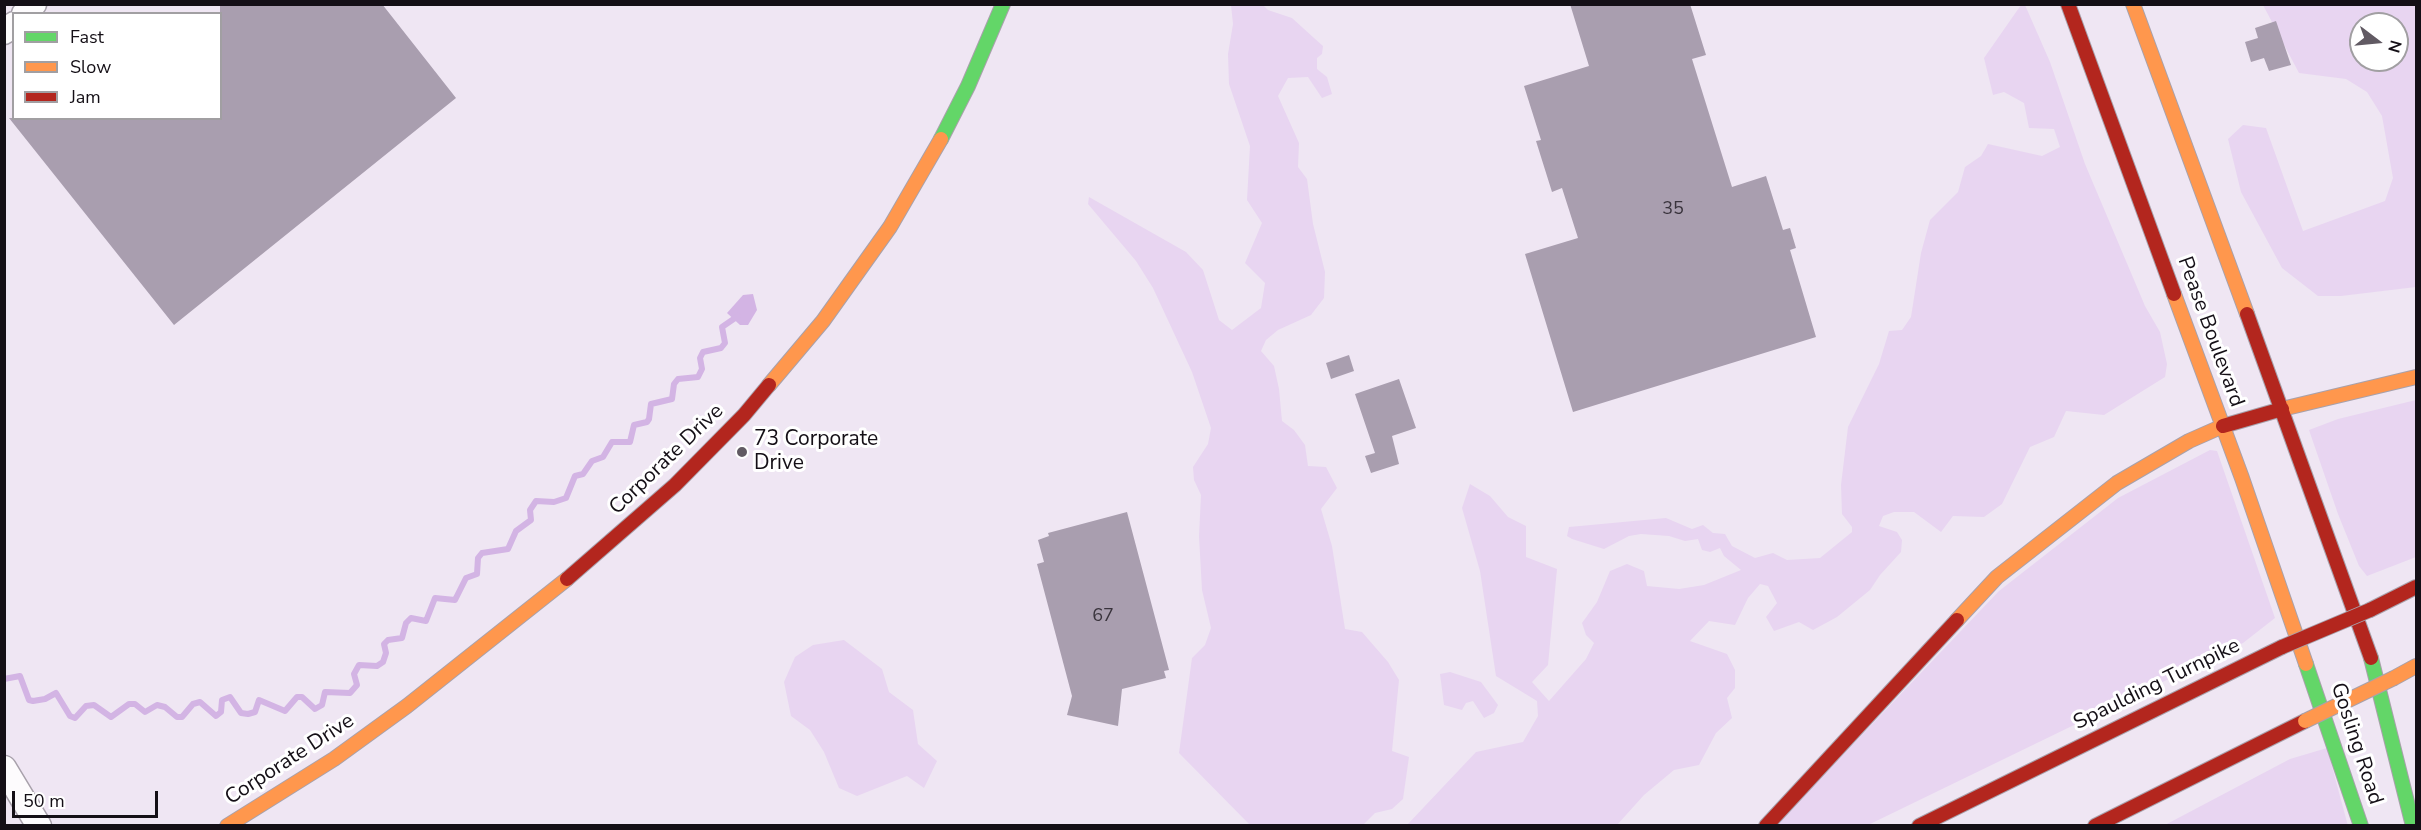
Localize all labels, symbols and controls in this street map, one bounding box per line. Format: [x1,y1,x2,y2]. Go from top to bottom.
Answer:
legend [12,12,222,120]
north arrow [2349,12,2409,72]
text: Fast [70,25,104,49]
text: N [2382,38,2407,55]
text: Slow [70,55,111,79]
text: Jam [70,85,101,109]
house number: 35 [1662,199,1684,221]
street label: Pease Boulevard [2171,253,2249,411]
street label: Corporate Drive [605,399,729,521]
place label: 73 Corporate Drive [754,427,878,477]
marker: 73 Corporate Drive [735,445,749,459]
house number: 67 [1092,606,1114,628]
street label: Spaulding Turnpike [2070,634,2244,736]
street label: Gosling Road [2324,680,2388,808]
street label: Corporate Drive [221,709,359,811]
scale bar [15,779,160,817]
text: 50 m [23,789,65,813]

